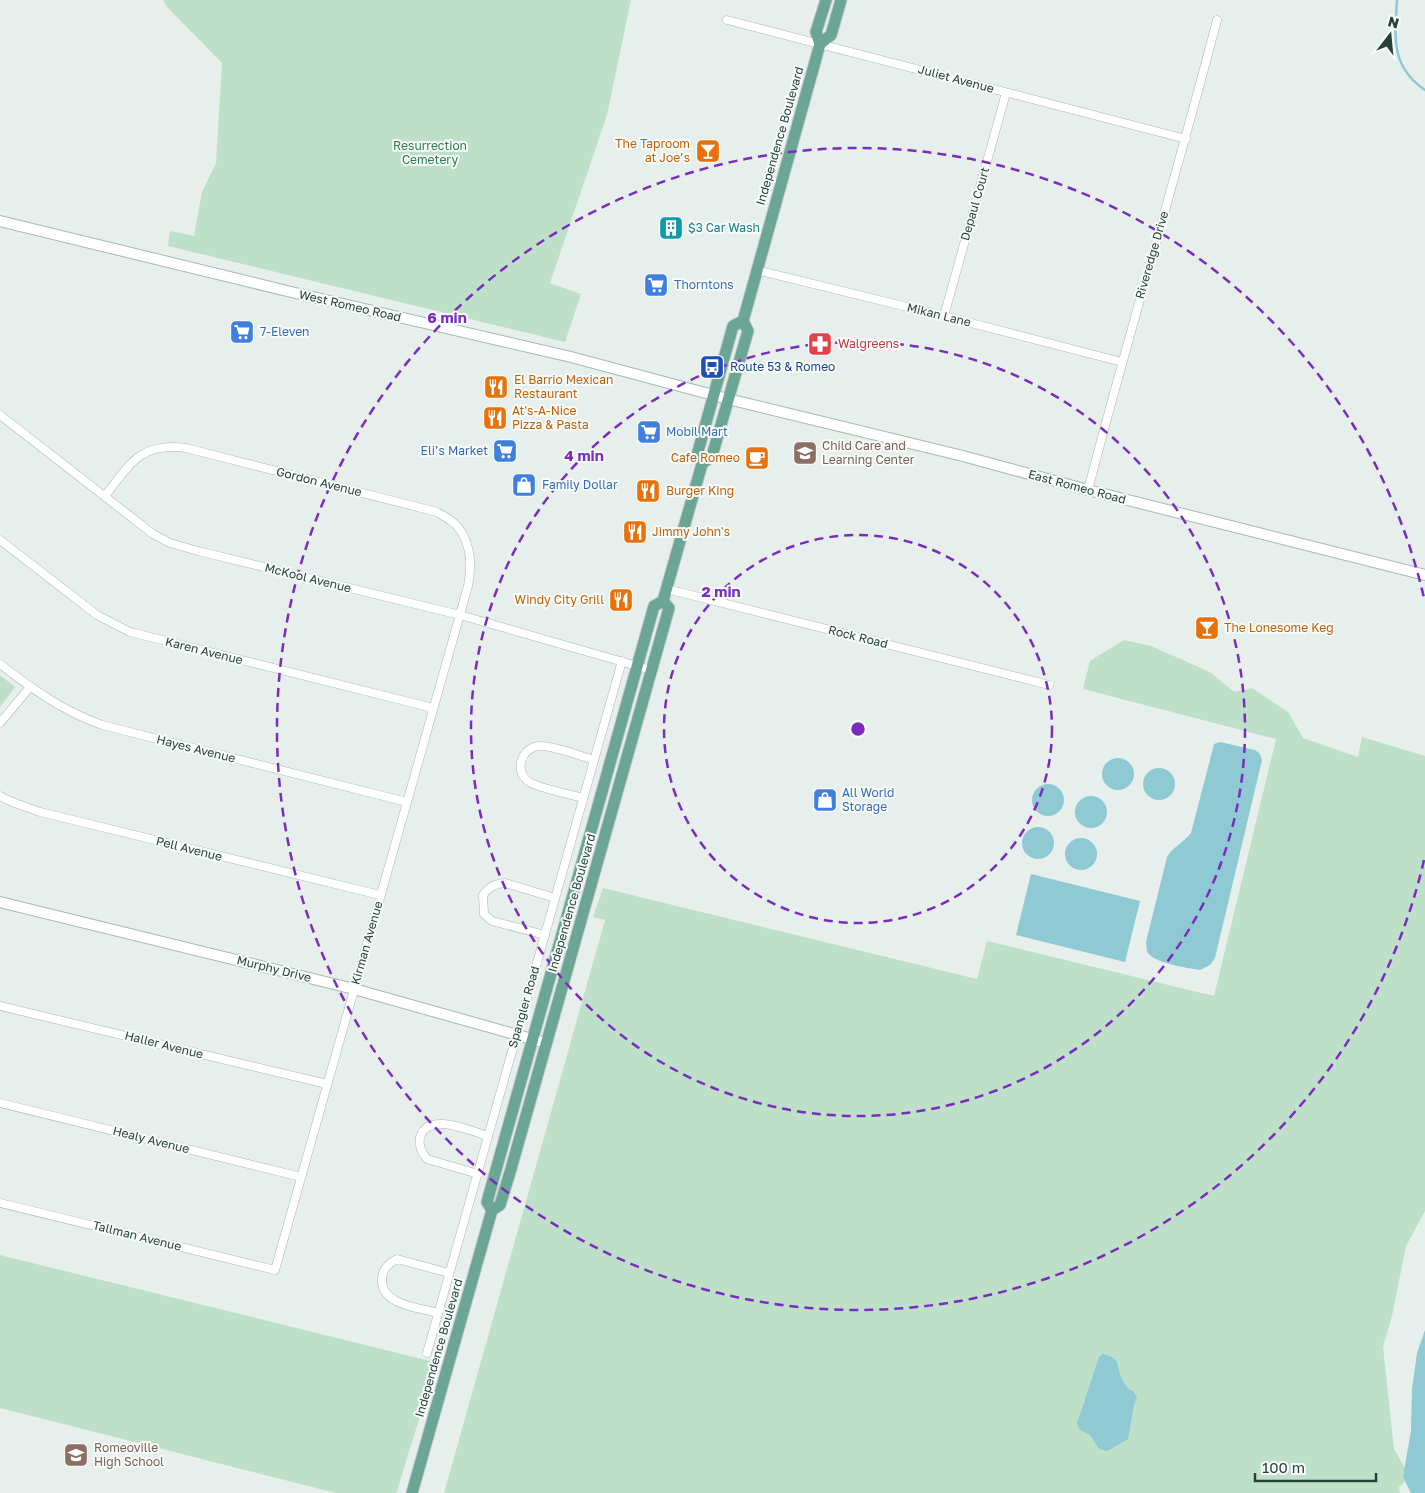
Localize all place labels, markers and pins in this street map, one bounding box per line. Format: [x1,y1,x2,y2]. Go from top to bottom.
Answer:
place label: The Taproom at Joe’s [615,136,690,165]
bar icon: The Taproom at Joe’s [695,138,721,164]
building icon: $3 Car Wash [658,215,684,241]
place label: $3 Car Wash [688,220,760,235]
supermarket icon: Thorntons [643,272,669,298]
place label: Thorntons [674,277,734,292]
supermarket icon: 7-Eleven [229,319,255,345]
place label: 7-Eleven [260,324,310,339]
pharmacy icon: Walgreens [807,331,833,357]
place label: Walgreens [838,336,899,351]
bus stop icon: Route 53 & Romeo [699,354,725,380]
place label: Route 53 & Romeo [730,359,835,374]
place label: El Barrio Mexican Restaurant [514,372,613,401]
restaurant icon: El Barrio Mexican Restaurant [483,374,509,400]
place label: At's-A-Nice Pizza & Pasta [512,403,589,432]
restaurant icon: At's-A-Nice Pizza & Pasta [482,405,508,431]
supermarket icon: Mobil Mart [636,419,662,445]
place label: Mobil Mart [666,424,728,439]
supermarket icon: Eli’s Market [492,438,518,464]
place label: Child Care and Learning Center [822,438,915,467]
school or university icon: Child Care and Learning Center [792,440,818,466]
place label: Eli’s Market [421,443,488,458]
cafe icon: Cafe Romeo [744,445,770,471]
place label: Cafe Romeo [671,450,740,465]
shop icon: Family Dollar [511,472,537,498]
place label: Family Dollar [542,477,618,492]
restaurant icon: Burger King [635,478,661,504]
place label: Burger King [666,483,734,498]
restaurant icon: Jimmy John's [622,519,648,545]
place label: Jimmy John's [652,524,730,539]
restaurant icon: Windy City Grill [608,587,634,613]
place label: Windy City Grill [515,592,604,607]
bar icon: The Lonesome Keg [1194,615,1220,641]
place label: The Lonesome Keg [1224,620,1334,635]
centre of rings [849,720,867,738]
place label: All World Storage [842,785,895,814]
shop icon: All World Storage [812,787,838,813]
place label: Romeoville High School [94,1440,164,1469]
school or university icon: Romeoville High School [63,1442,89,1468]

